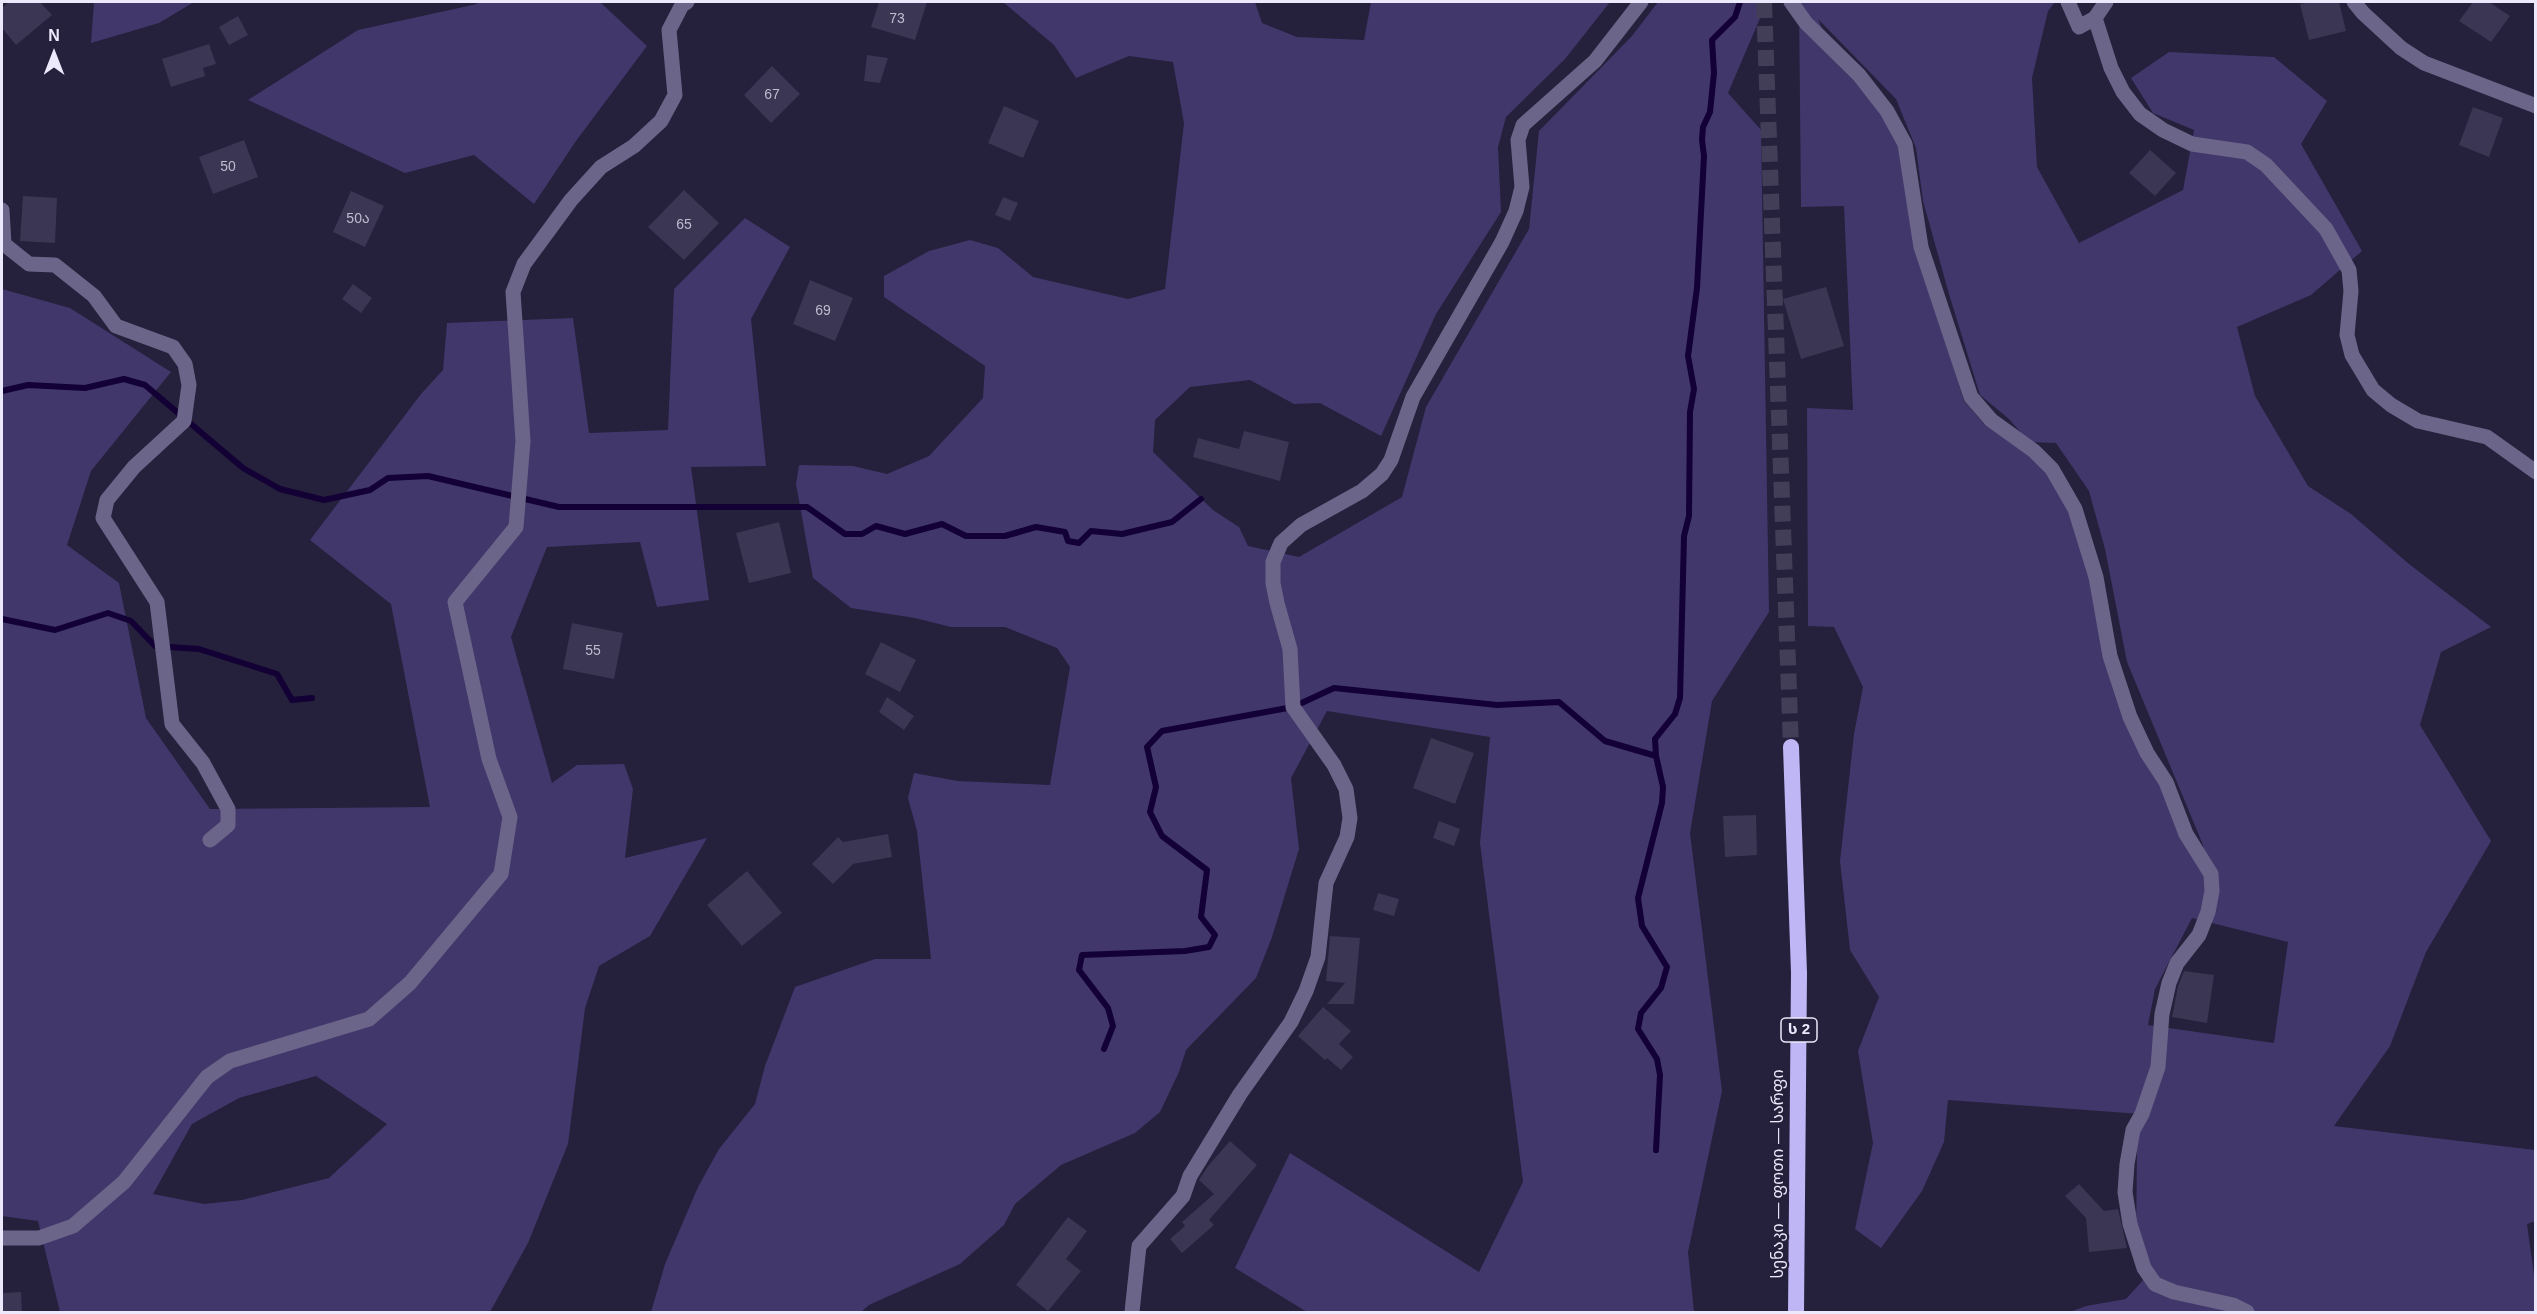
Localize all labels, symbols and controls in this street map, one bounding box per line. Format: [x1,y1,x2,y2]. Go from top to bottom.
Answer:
house number: 73 [889,11,905,27]
north arrow [24,24,84,84]
text: N [48,27,60,44]
house number: 67 [764,87,780,103]
house number: 50 [220,159,236,175]
house number: 50ა [346,211,370,227]
house number: 65 [676,217,692,233]
house number: 69 [815,303,831,319]
house number: 55 [585,643,601,659]
road number: ს 2 [1781,1018,1817,1042]
street label: სენაკი — ფოთი — სარფი [1769,1069,1789,1279]

